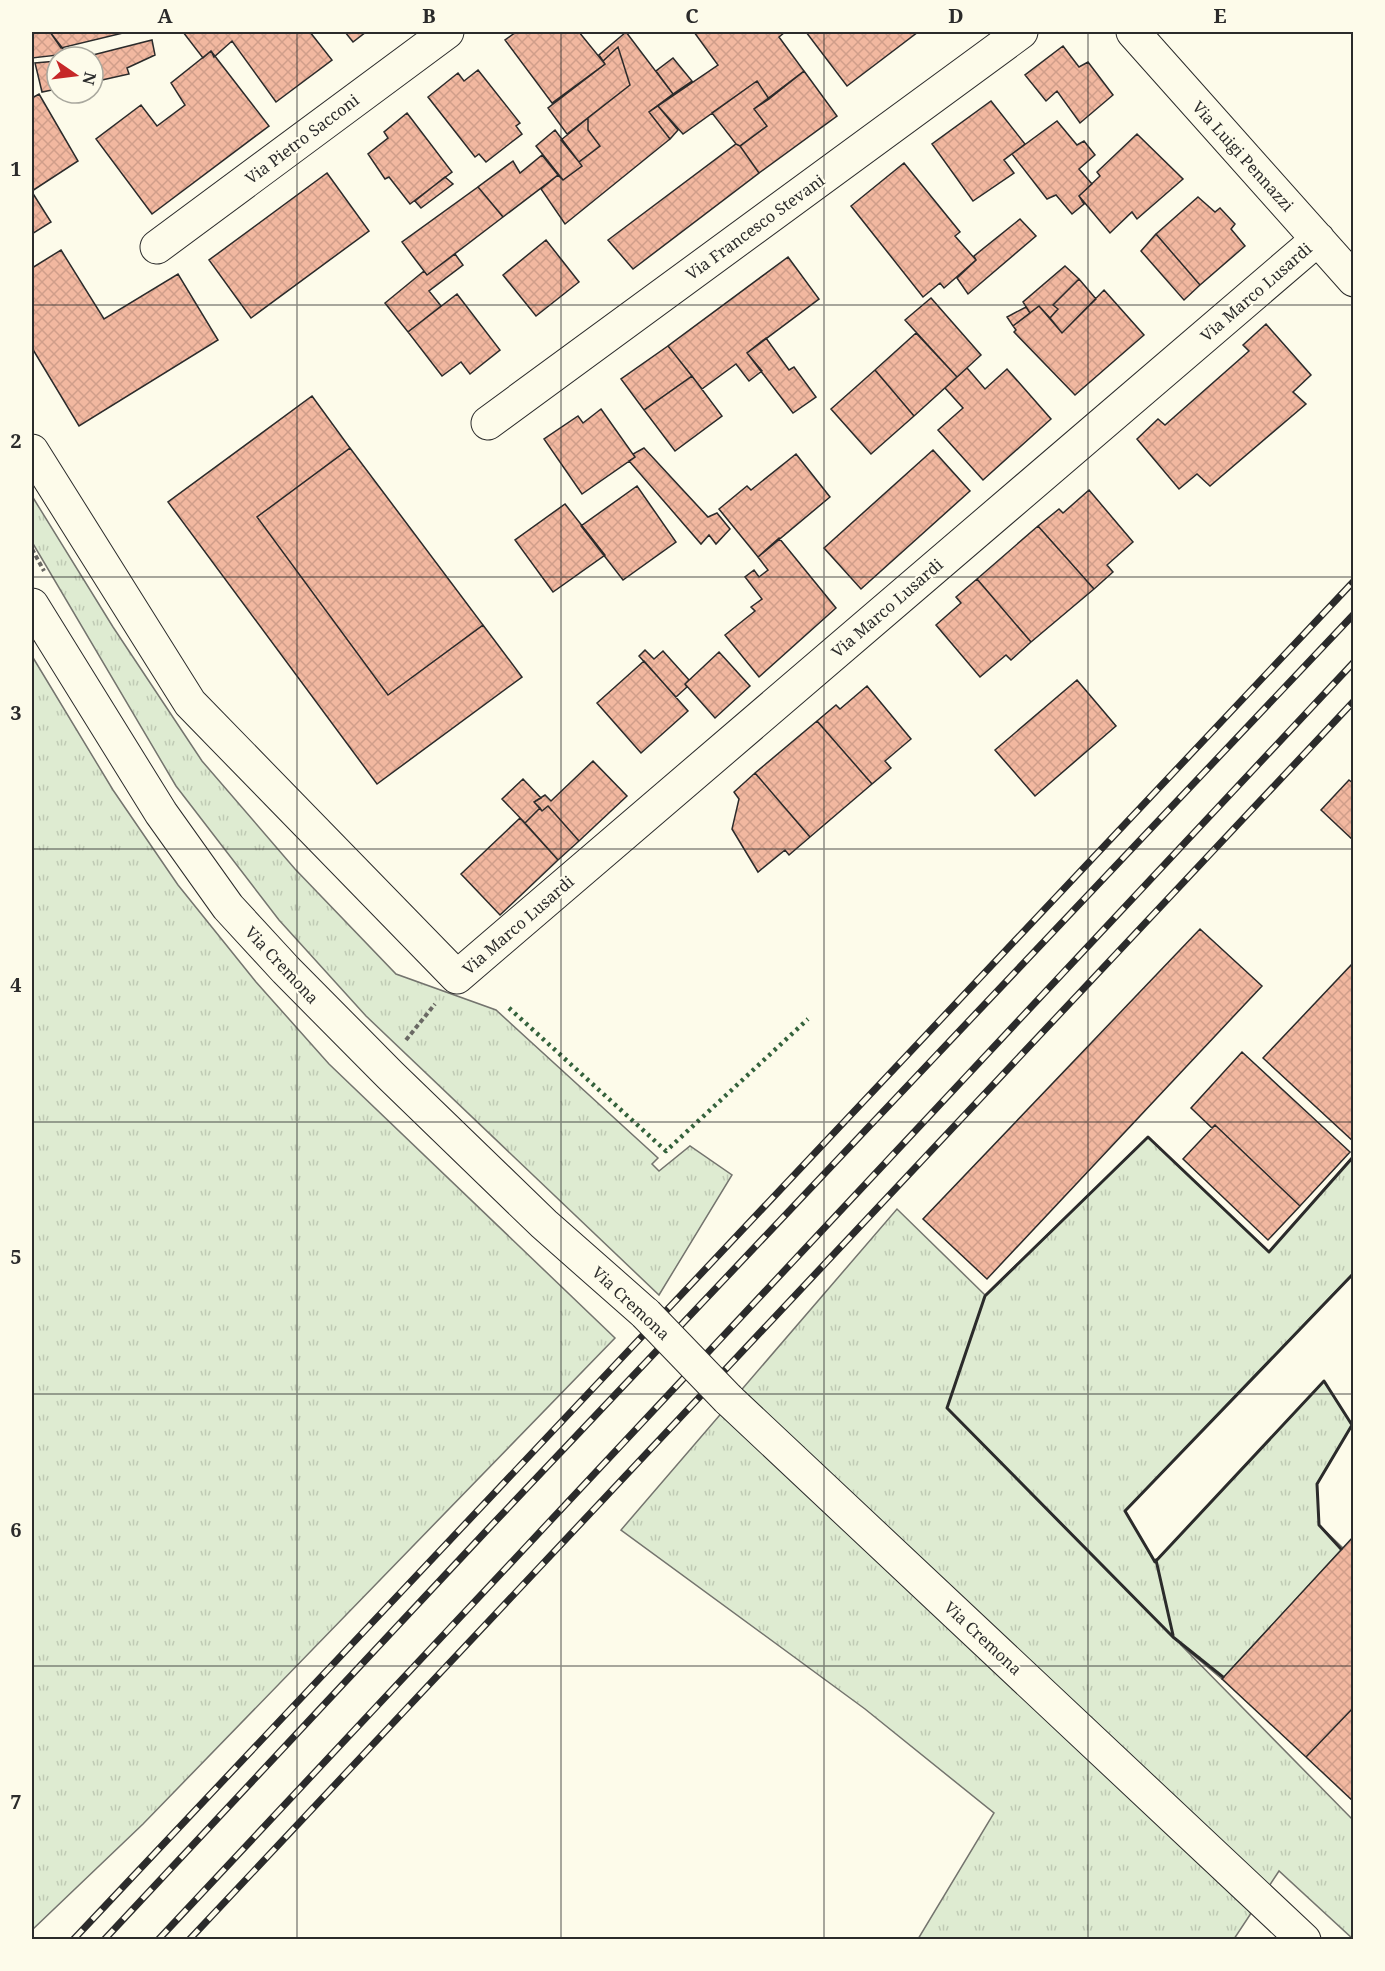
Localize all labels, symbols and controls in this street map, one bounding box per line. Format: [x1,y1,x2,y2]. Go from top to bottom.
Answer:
text: A [157,2,173,29]
text: B [422,2,436,29]
text: C [685,2,699,29]
text: D [948,2,964,29]
text: E [1213,2,1227,29]
north arrow [45,45,105,105]
text: N [77,70,102,88]
street label: Via Pietro Sacconi [241,89,363,189]
street label: Via Luigi Pennazzi [1187,96,1299,216]
text: 1 [10,155,22,182]
street label: Via Francesco Stevani [681,169,829,285]
street label: Via Marco Lusardi [1196,238,1316,346]
text: 2 [10,427,22,454]
street label: Via Marco Lusardi [827,554,947,662]
text: 3 [10,699,22,726]
street label: Via Marco Lusardi [458,871,578,979]
street label: Via Cremona [240,921,324,1009]
text: 4 [10,971,22,998]
text: 5 [10,1243,22,1270]
street label: Via Cremona [587,1261,675,1345]
text: 6 [10,1516,22,1543]
street label: Via Cremona [939,1596,1027,1680]
text: 7 [10,1788,22,1815]

